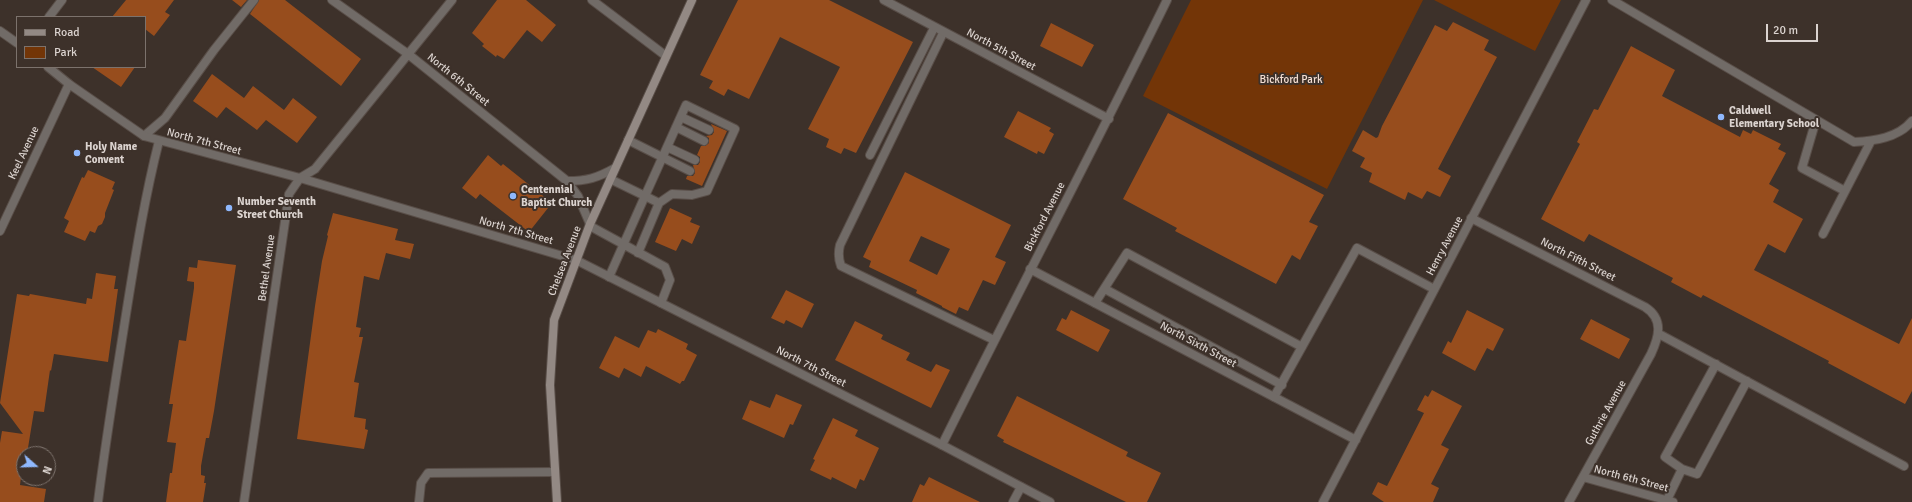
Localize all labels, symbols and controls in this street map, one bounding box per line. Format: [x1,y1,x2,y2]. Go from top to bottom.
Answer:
legend [16,16,146,68]
scale bar [1768,16,1820,42]
text: 20 m [1773,23,1798,38]
text: Road [54,25,80,40]
street label: North 5th Street [964,26,1038,74]
text: Park [54,45,77,60]
street label: North 6th Street [424,51,492,109]
park label: Bickford Park [1260,73,1322,87]
place label: Caldwell Elementary School [1729,104,1819,130]
marker: Caldwell Elementary School [1716,112,1726,122]
street label: Keel Avenue [6,124,42,182]
street label: North 7th Street [165,126,243,158]
place label: Holy Name Convent [85,140,137,166]
marker: Holy Name Convent [72,148,82,158]
street label: Bickford Avenue [1022,180,1068,254]
place label: Centennial Baptist Church [521,183,592,209]
marker: Centennial Baptist Church [508,191,518,201]
place label: Number Seventh Street Church [237,195,316,221]
marker: Number Seventh Street Church [224,203,234,213]
street label: North 7th Street [477,214,555,248]
street label: Henry Avenue [1424,214,1466,278]
street label: Chelsea Avenue [546,224,584,298]
street label: Bethel Avenue [256,234,278,302]
street label: North Fifth Street [1538,235,1618,285]
street label: North Sixth Street [1157,319,1239,371]
street label: North 7th Street [774,344,848,390]
street label: Guthrie Avenue [1583,378,1629,448]
north arrow [16,446,56,486]
street label: North 6th Street [1592,463,1670,495]
text: N [39,464,54,476]

